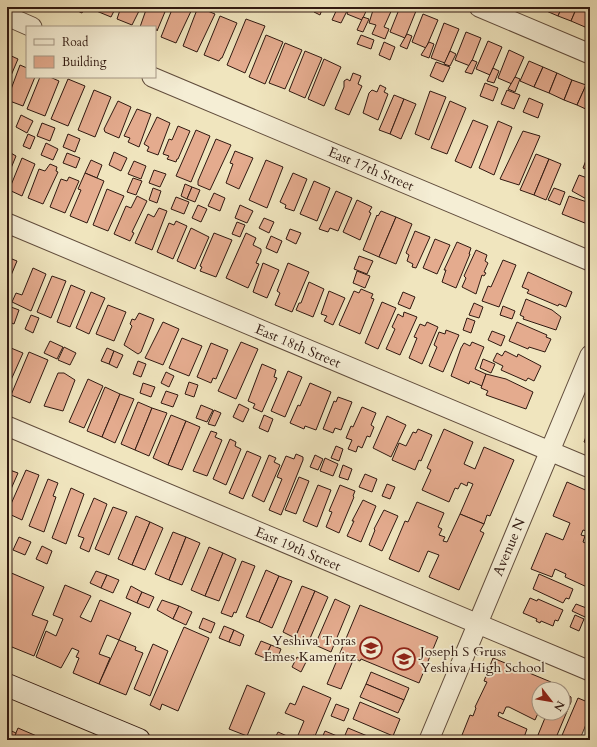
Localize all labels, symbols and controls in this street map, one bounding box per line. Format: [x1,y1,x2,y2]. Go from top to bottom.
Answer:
legend [26,26,156,78]
text: Road [62,34,89,50]
text: Building [62,54,107,70]
street label: East 17th Street [325,142,417,196]
street label: East 18th Street [252,319,344,373]
street label: Avenue N [488,515,530,579]
street label: East 19th Street [252,522,344,576]
place label: Yeshiva Toras Emes Kamenitz [263,631,357,666]
school or university icon: Yeshiva Toras Emes Kamenitz [358,635,384,661]
place label: Joseph S Gruss Yeshiva High School [418,642,545,677]
school or university icon: Joseph S Gruss Yeshiva High School [391,646,417,672]
north arrow [531,681,571,721]
text: N [550,698,568,714]

